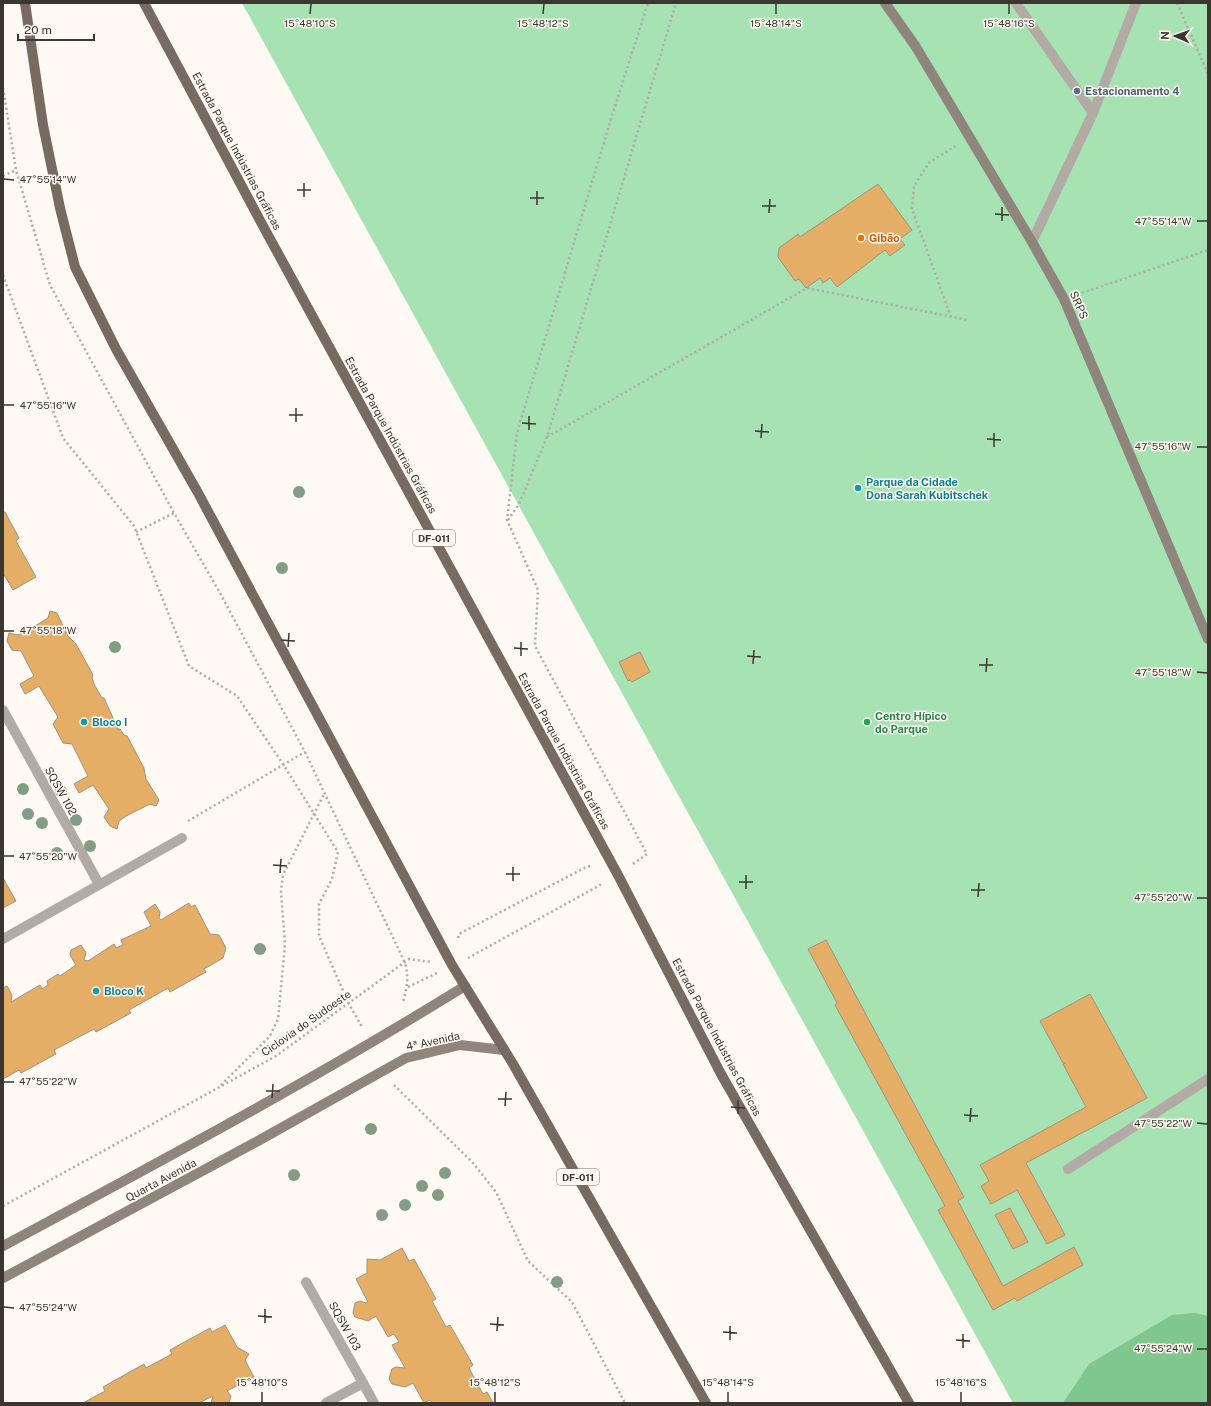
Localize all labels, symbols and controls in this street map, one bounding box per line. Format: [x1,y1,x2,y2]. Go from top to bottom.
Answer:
scale bar [18,16,94,42]
north arrow [1155,16,1195,56]
text: 15°48'10"S [284,17,336,29]
text: 15°48'12"S [517,17,569,29]
text: 15°48'14"S [750,17,802,29]
text: 15°48'16"S [983,17,1035,29]
text: 20 m [24,23,52,37]
text: N [1159,31,1171,40]
street label: Estrada Parque Indústrias Gráficas [190,70,284,232]
place label: Estacionamento 4 [1085,85,1179,97]
marker: Estacionamento 4 [1072,86,1082,96]
text: 47°55'14"W [20,173,77,185]
text: 47°55'14"W [1135,215,1192,227]
place label: Gibão [869,232,900,244]
marker: Gibão [856,233,866,243]
street label: SRPS [1068,289,1090,321]
street label: Estrada Parque Indústrias Gráficas [343,355,439,516]
text: 47°55'16"W [20,399,77,411]
text: 47°55'16"W [1135,440,1192,452]
place label: Parque da Cidade Dona Sarah Kubitschek [866,476,989,501]
marker: Parque da Cidade Dona Sarah Kubitschek [853,483,863,493]
road number: DF-011 [413,530,455,546]
text: 47°55'18"W [20,624,77,636]
text: 47°55'18"W [1135,666,1192,678]
street label: Estrada Parque Indústrias Gráficas [516,671,612,832]
place label: Centro Hípico do Parque [875,710,947,735]
place label: Bloco I [92,716,127,728]
marker: Bloco I [79,717,89,727]
marker: Centro Hípico do Parque [862,717,872,727]
street label: SQSW 102 [43,765,79,818]
text: 47°55'20"W [19,850,77,862]
text: 47°55'20"W [1134,891,1192,903]
street label: Estrada Parque Indústrias Gráficas [670,956,764,1118]
place label: Bloco K [104,985,144,997]
marker: Bloco K [91,986,101,996]
street label: Ciclovia do Sudoeste [259,988,353,1058]
street label: 4ª Avenida [405,1029,461,1053]
text: 47°55'22"W [19,1075,77,1087]
text: 47°55'22"W [1134,1117,1192,1129]
street label: Quarta Avenida [124,1156,198,1204]
road number: DF-011 [557,1169,599,1185]
street label: SQSW 103 [327,1300,363,1352]
text: 47°55'24"W [19,1301,78,1313]
text: 47°55'24"W [1134,1342,1193,1354]
text: 15°48'10"S [236,1376,288,1388]
text: 15°48'12"S [469,1376,521,1388]
text: 15°48'14"S [702,1376,754,1388]
text: 15°48'16"S [935,1376,987,1388]

